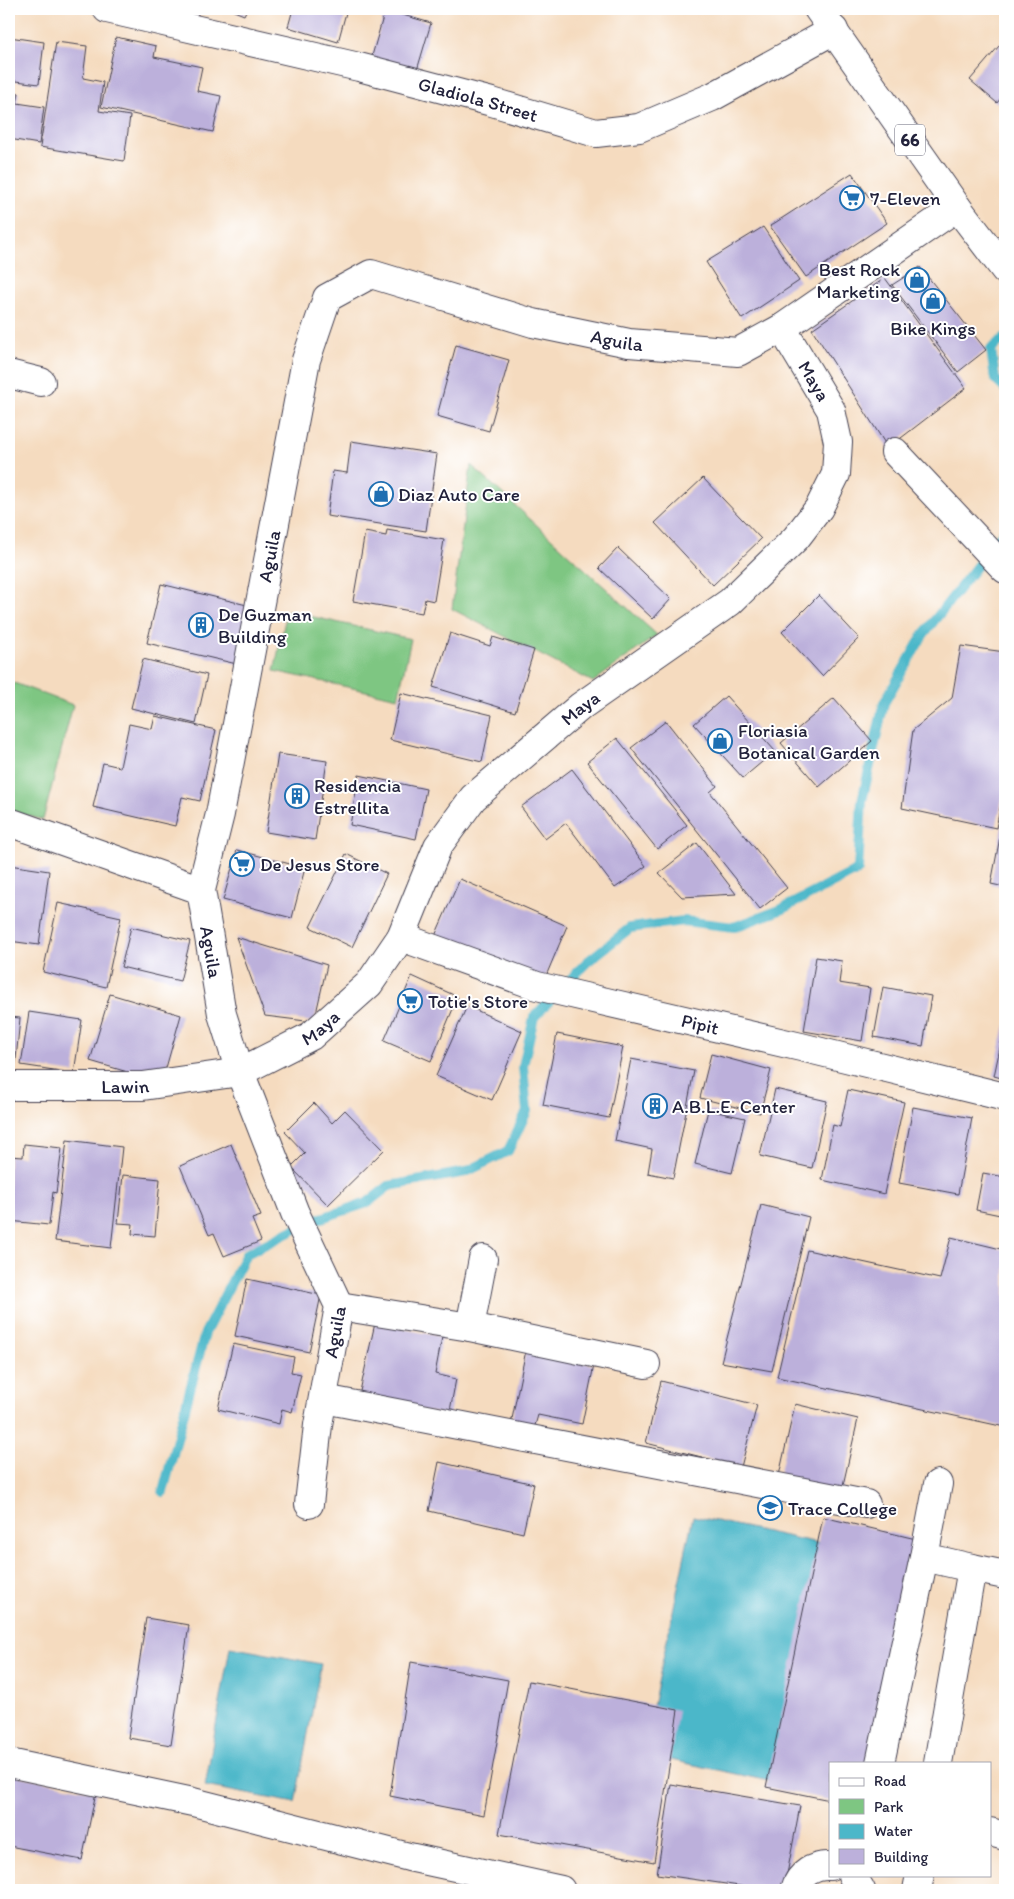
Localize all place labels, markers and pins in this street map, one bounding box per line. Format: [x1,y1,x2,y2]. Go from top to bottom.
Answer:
supermarket icon: 7-Eleven [839,185,865,211]
place label: 7-Eleven [870,187,941,210]
place label: Best Rock Marketing [817,258,900,303]
shop icon: Best Rock Marketing [904,267,930,293]
shop icon: Bike Kings [920,288,946,314]
place label: Bike Kings [890,317,976,340]
shop icon: Diaz Auto Care [368,481,394,507]
place label: Diaz Auto Care [398,483,520,506]
place label: De Guzman Building [218,603,312,648]
building icon: De Guzman Building [188,612,214,638]
place label: Floriasia Botanical Garden [738,719,880,764]
shop icon: Floriasia Botanical Garden [707,728,733,754]
place label: Residencia Estrellita [314,774,401,819]
building icon: Residencia Estrellita [284,783,310,809]
supermarket icon: De Jesus Store [229,851,255,877]
place label: De Jesus Store [260,853,380,876]
supermarket icon: Totie's Store [397,988,423,1014]
place label: Totie's Store [428,990,528,1013]
building icon: A.B.L.E. Center [642,1093,668,1119]
place label: A.B.L.E. Center [672,1095,796,1118]
school or university icon: Trace College [757,1495,783,1521]
place label: Trace College [788,1497,897,1520]

